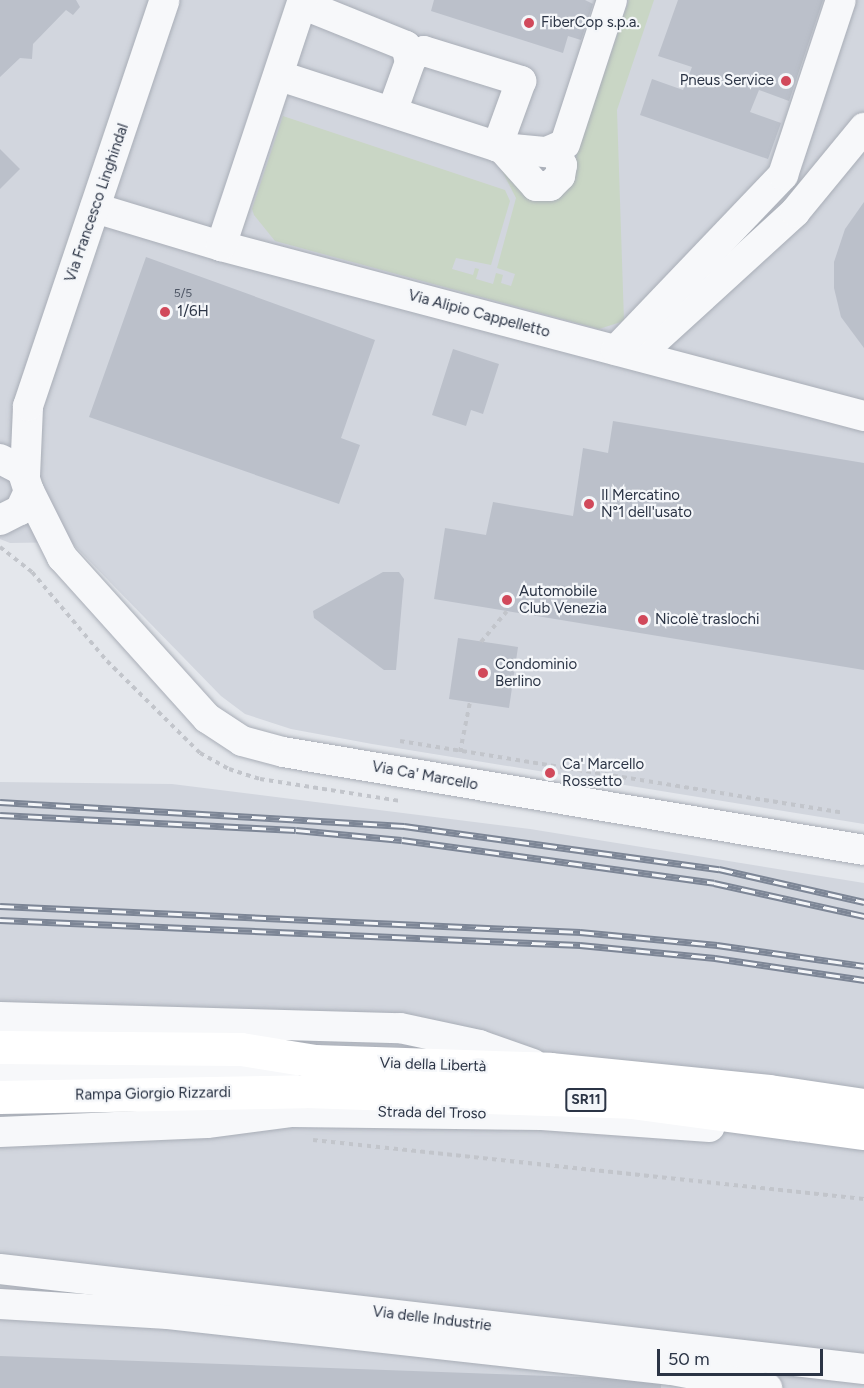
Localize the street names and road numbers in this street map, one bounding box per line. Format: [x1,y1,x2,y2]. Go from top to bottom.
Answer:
street label: Via Francesco Linghindal [61,121,133,285]
street label: Via Alipio Cappelletto [406,286,552,342]
street label: Via Ca' Marcello [371,758,479,794]
street label: Via della Libertà [379,1054,487,1076]
street label: Rampa Giorgio Rizzardi [75,1084,231,1104]
road number: SR11 [565,1089,607,1111]
street label: Strada del Troso [377,1103,487,1123]
street label: Via delle Industrie [371,1303,493,1335]

